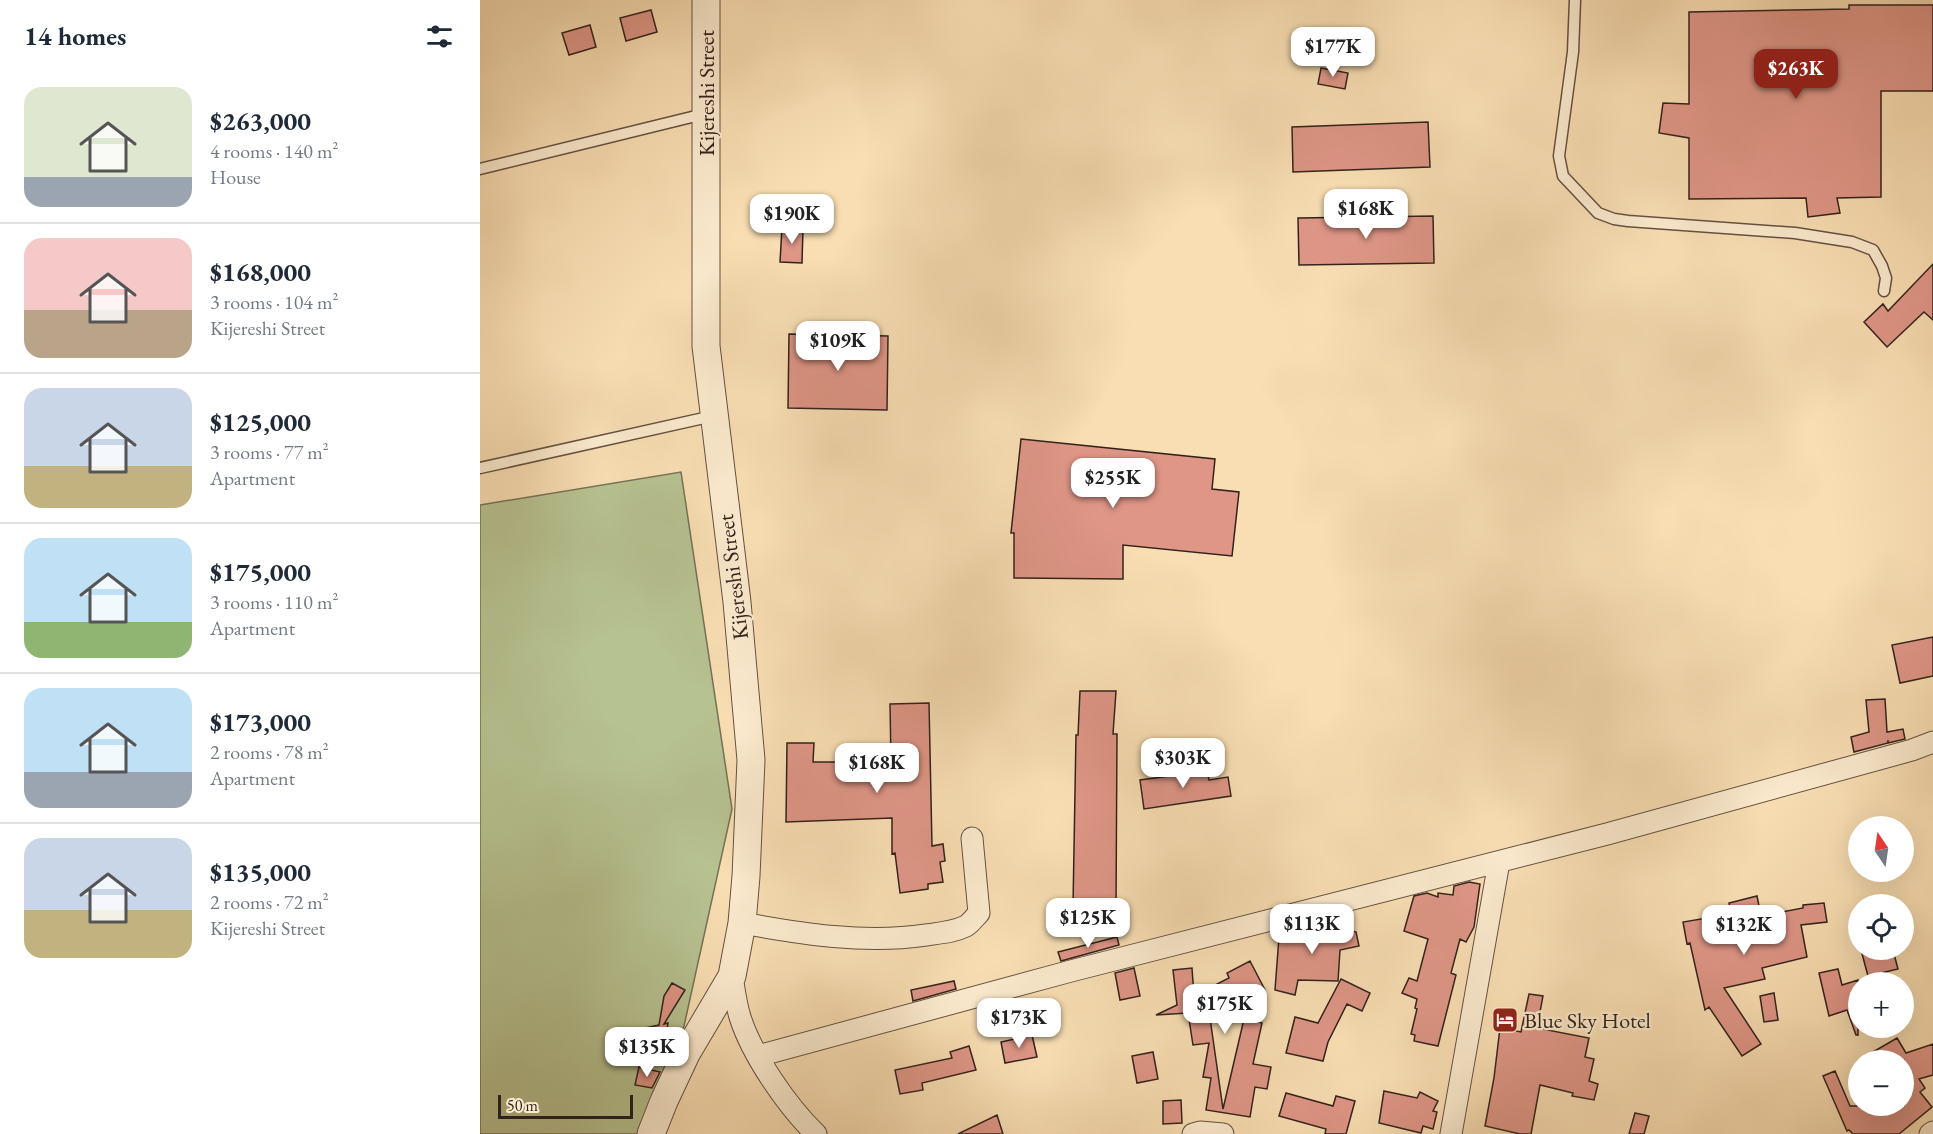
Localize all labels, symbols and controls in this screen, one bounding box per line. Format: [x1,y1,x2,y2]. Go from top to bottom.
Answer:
text: 14 homes [24,19,126,53]
icon: filters [423,20,456,53]
pin: $177K [1291,27,1375,78]
street label: Kijereshi Street [692,30,721,156]
text: $177K [1305,33,1361,59]
pin: $263K [1754,49,1838,100]
text: $263K [1768,55,1824,81]
text: $263,000 [210,104,311,138]
icon: home [72,111,144,183]
text: 4 rooms · 140 m² [210,138,338,164]
text: House [210,164,261,190]
pin: $168K [1324,189,1408,240]
pin: $190K [750,194,834,245]
text: $168K [1338,195,1394,221]
text: $190K [764,200,820,226]
text: $168,000 [210,255,311,289]
icon: home [72,262,144,334]
text: 3 rooms · 104 m² [210,289,338,315]
text: Kijereshi Street [210,315,325,341]
pin: $109K [796,321,880,372]
text: $109K [810,327,866,353]
text: $125,000 [210,405,311,439]
icon: home [72,412,144,484]
text: 3 rooms · 77 m² [210,439,329,465]
pin: $255K [1071,458,1155,509]
text: $255K [1085,464,1141,490]
text: Apartment [210,465,295,491]
street label: Kijereshi Street [711,512,755,642]
text: $175,000 [210,555,311,589]
icon: home [72,562,144,634]
text: 3 rooms · 110 m² [210,589,338,615]
text: Apartment [210,615,295,641]
text: $173,000 [210,705,311,739]
icon: home [72,712,144,784]
pin: $303K [1141,738,1225,789]
text: 2 rooms · 78 m² [210,739,329,765]
pin: $168K [835,743,919,794]
text: $303K [1155,744,1211,770]
text: $168K [849,749,905,775]
text: Apartment [210,765,295,791]
north arrow [1848,816,1914,882]
map controls [1848,816,1914,1116]
text: $135,000 [210,855,311,889]
icon: home [72,862,144,934]
text: 2 rooms · 72 m² [210,889,329,915]
button: locate [1848,894,1914,960]
pin: $125K [1046,898,1130,949]
text: $125K [1060,904,1116,930]
pin: $113K [1270,904,1354,955]
pin: $132K [1702,905,1786,956]
text: $113K [1284,910,1340,936]
text: $132K [1716,911,1772,937]
text: Kijereshi Street [210,915,325,941]
button: + [1848,972,1914,1038]
pin: $175K [1183,984,1267,1035]
text: $175K [1197,990,1253,1016]
pin: $173K [977,998,1061,1049]
text: $173K [991,1004,1047,1030]
hotel icon: Blue Sky Hotel [1490,1005,1520,1035]
place label: Blue Sky Hotel [1524,1006,1651,1035]
pin: $135K [605,1027,689,1078]
text: $135K [619,1033,675,1059]
button: − [1848,1050,1914,1116]
scale bar [498,1092,633,1120]
text: 50 m [507,1095,538,1116]

